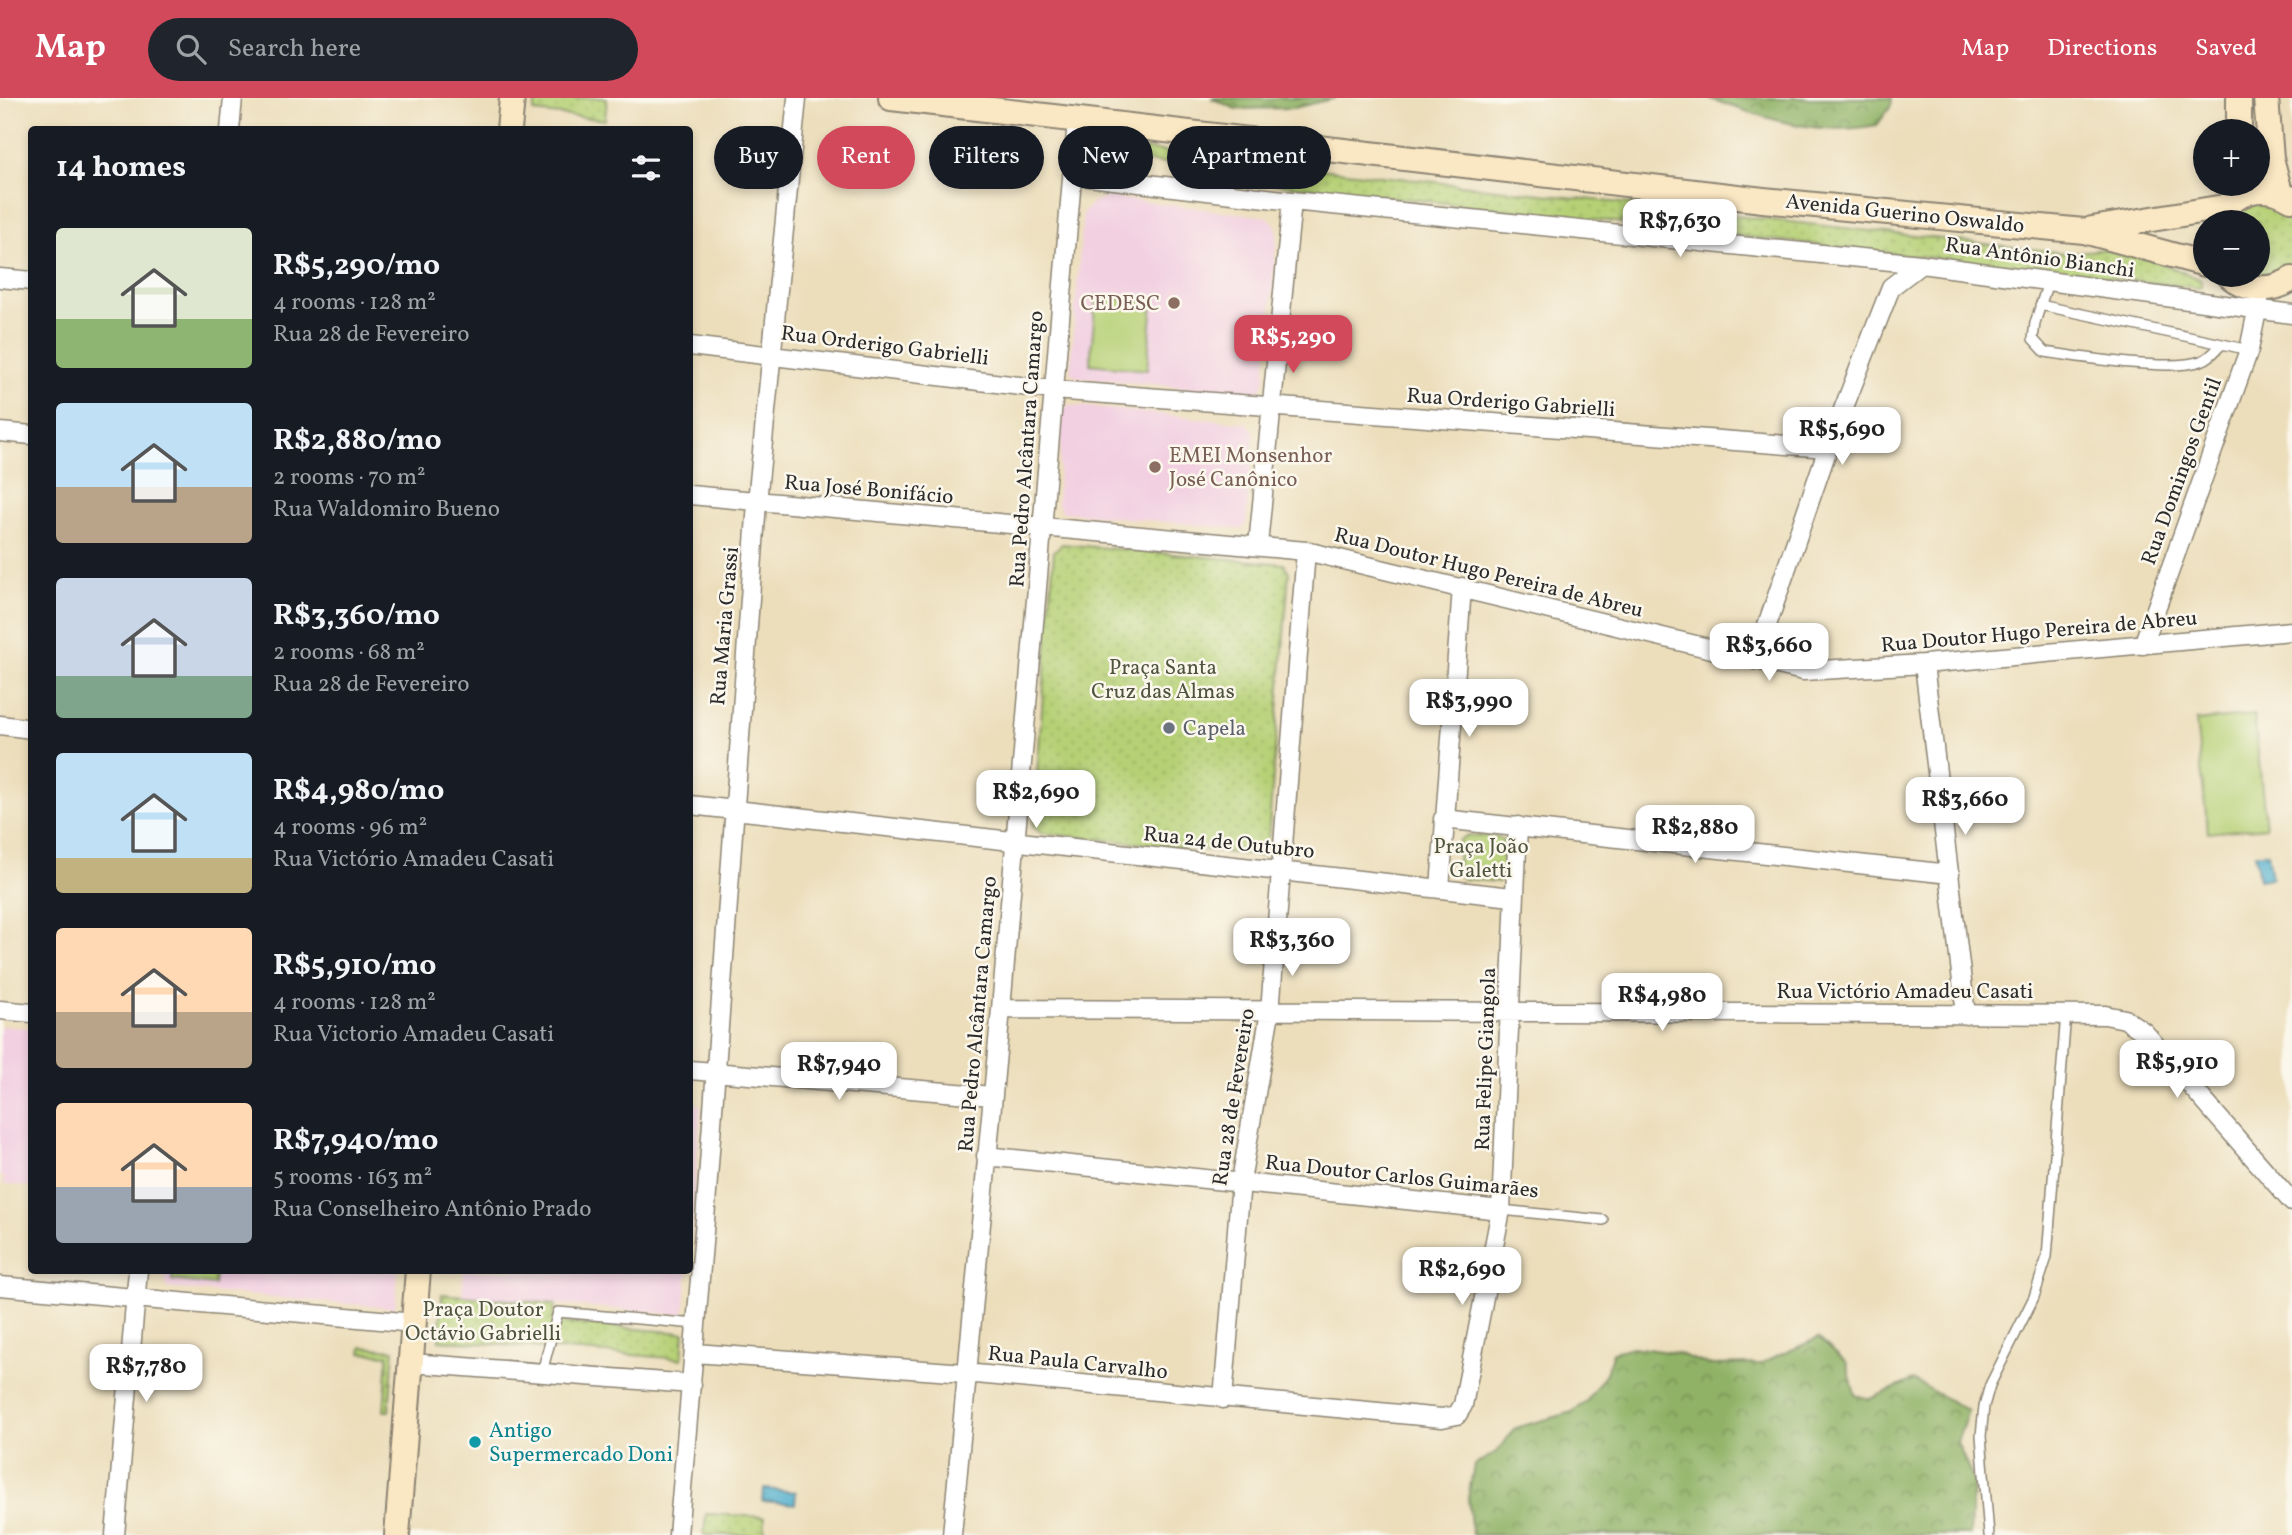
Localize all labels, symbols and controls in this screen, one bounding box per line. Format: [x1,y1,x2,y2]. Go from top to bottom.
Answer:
search box [148,18,638,81]
text: Map [35,26,106,72]
icon: search [172,30,210,68]
text: Search here [228,31,361,67]
text: Map [1961,32,2009,66]
text: Directions [2047,32,2157,66]
text: Saved [2195,32,2257,66]
map controls [2193,119,2270,287]
button: + [2193,119,2270,196]
chip: Buy [714,126,803,189]
chip: Rent [817,126,915,189]
chip: Filters [929,126,1044,189]
chip: New [1058,126,1153,189]
chip: Apartment [1167,126,1331,189]
text: 14 homes [56,147,186,189]
icon: filters [627,149,665,187]
street label: Avenida Guerino Oswaldo [1784,188,2026,241]
pin: R$7,630 [1615,200,1745,259]
text: R$7,630 [1639,206,1721,238]
button: − [2193,210,2270,287]
street label: Rua Antônio Bianchi [1943,231,2136,286]
text: R$5,290/mo [273,245,440,287]
icon: home [112,256,196,340]
text: 4 rooms · 128 m² [273,287,436,319]
place label: CEDESC [1080,290,1160,319]
marker: CEDESC [1166,295,1182,311]
street label: Rua Pedro Alcântara Camargo [1003,310,1052,588]
pin: R$5,290 [1228,316,1358,375]
text: Rua 28 de Fevereiro [273,319,469,351]
street label: Rua Orderigo Gabrielli [779,319,990,374]
text: R$5,290 [1250,322,1336,354]
street label: Rua Domingos Gentil [2135,374,2230,569]
street label: Rua Orderigo Gabrielli [1405,382,1616,425]
pin: R$5,690 [1777,408,1907,467]
text: R$5,690 [1799,414,1885,446]
text: R$2,880/mo [273,420,442,462]
icon: home [112,431,196,515]
place label: EMEI Monsenhor José Canônico [1169,442,1332,495]
marker: EMEI Monsenhor José Canônico [1147,459,1163,475]
text: 2 rooms · 70 m² [273,462,426,494]
street label: Rua José Bonifácio [783,469,955,512]
text: Rua Waldomiro Bueno [273,494,500,526]
street label: Rua Doutor Hugo Pereira de Abreu [1331,521,1646,626]
street label: Rua Maria Grassi [704,545,747,707]
text: R$3,360/mo [273,595,440,637]
street label: Rua Doutor Hugo Pereira de Abreu [1880,604,2199,661]
icon: home [112,606,196,690]
pin: R$3,660 [1704,624,1834,683]
text: R$3,660 [1726,630,1812,662]
text: 2 rooms · 68 m² [273,637,425,669]
park label: Praça Santa Cruz das Almas [1091,654,1235,707]
text: Rua 28 de Fevereiro [273,669,469,701]
pin: R$3,990 [1404,680,1534,739]
text: R$3,990 [1425,686,1513,718]
place label: Capela [1183,715,1246,744]
marker: Capela [1161,720,1177,736]
text: R$4,980/mo [273,770,444,812]
pin: R$2,690 [971,770,1101,830]
text: R$2,690 [992,777,1080,809]
pin: R$3,660 [1900,778,2030,837]
icon: home [112,781,196,865]
text: R$3,660 [1922,784,2008,816]
pin: R$2,880 [1630,806,1760,865]
text: 4 rooms · 96 m² [273,812,427,844]
text: R$2,880 [1652,812,1738,844]
street label: Rua 24 de Outubro [1142,820,1316,867]
park label: Praça João Galetti [1433,833,1529,886]
text: Rua Victório Amadeu Casati [273,844,554,876]
street label: Rua Pedro Alcântara Camargo [952,875,1005,1153]
pin: R$3,360 [1227,918,1357,978]
text: R$3,360 [1249,925,1335,957]
text: R$5,910/mo [273,945,436,987]
icon: home [112,956,196,1040]
street label: Rua Felipe Giangola [1469,967,1504,1151]
pin: R$4,980 [1597,974,1727,1033]
street label: Rua Victório Amadeu Casati [1777,978,2033,1007]
text: R$4,980 [1618,980,1706,1012]
text: 4 rooms · 128 m² [273,987,436,1019]
street label: Rua 28 de Fevereiro [1206,1006,1263,1188]
text: Rua Victorio Amadeu Casati [273,1019,554,1051]
pin: R$5,910 [2112,1040,2242,1100]
pin: R$7,940 [774,1042,904,1102]
text: R$5,910 [2136,1047,2218,1079]
text: R$7,940 [797,1049,881,1081]
text: R$7,940/mo [273,1120,438,1162]
icon: home [112,1131,196,1215]
street label: Rua Doutor Carlos Guimarães [1264,1149,1540,1206]
text: 5 rooms · 163 m² [273,1162,432,1194]
text: Rua Conselheiro Antônio Prado [273,1194,592,1226]
pin: R$2,690 [1397,1248,1527,1307]
text: R$2,690 [1418,1254,1506,1286]
park label: Praça Doutor Octávio Gabrielli [405,1296,561,1349]
street label: Rua Paula Carvalho [986,1340,1169,1387]
pin: R$7,780 [81,1344,211,1404]
text: R$7,780 [106,1351,187,1383]
place label: Antigo Supermercado Doni [489,1417,673,1470]
marker: Antigo Supermercado Doni [467,1434,483,1450]

